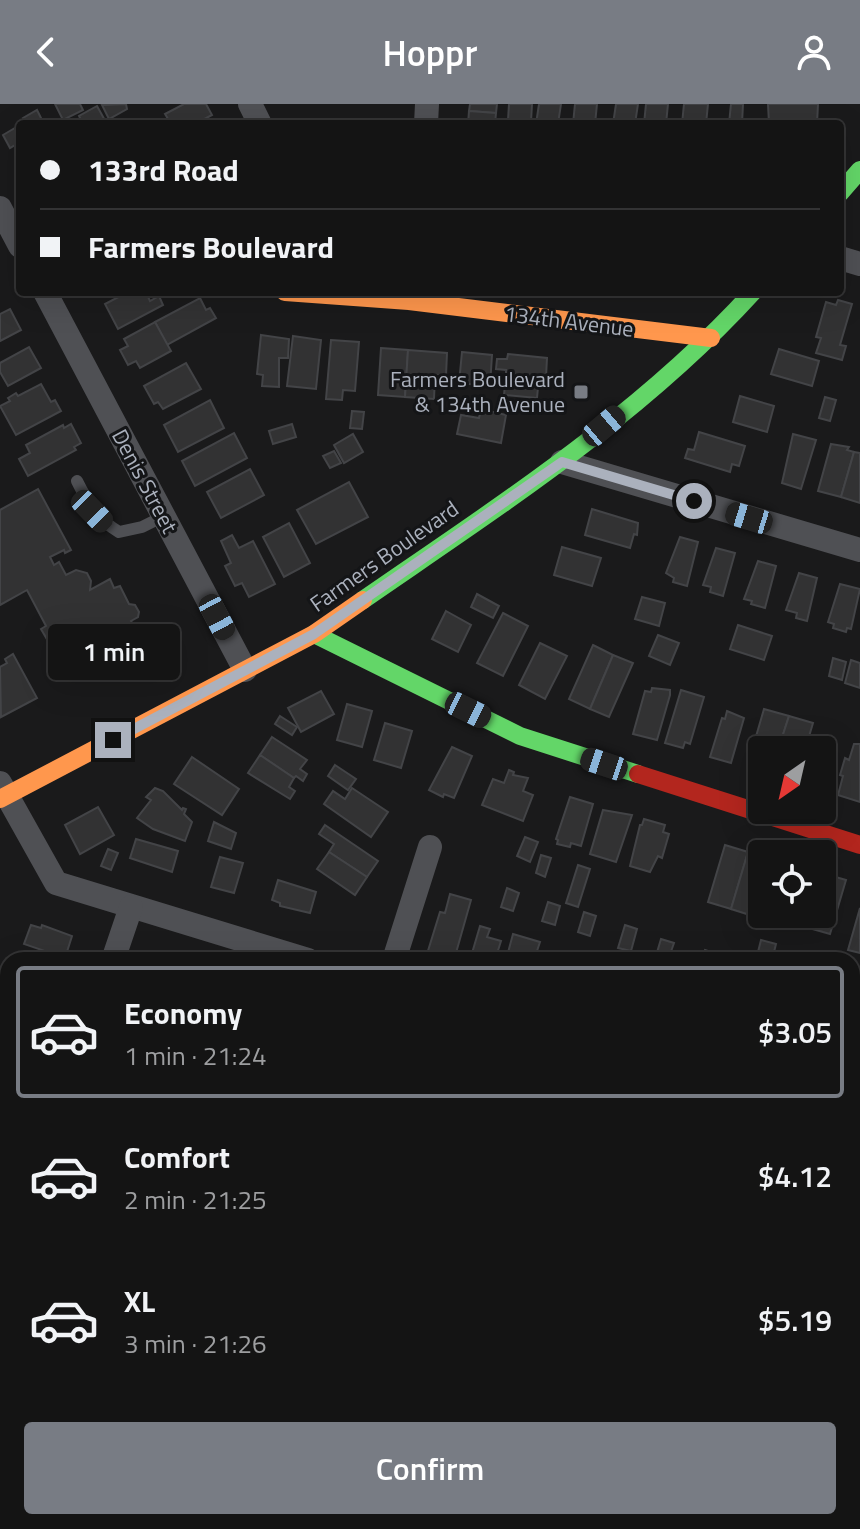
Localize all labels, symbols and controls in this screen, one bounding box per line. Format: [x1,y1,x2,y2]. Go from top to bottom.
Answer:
text: Hoppr [383,25,477,80]
icon: back [24,30,68,74]
icon: person [792,30,836,74]
text: 133rd Road [88,147,239,193]
text: Farmers Boulevard [88,224,334,270]
street label: 134th Avenue [502,296,636,346]
place label: Farmers Boulevard & 134th Avenue [390,362,565,421]
marker: Farmers Boulevard & 134th Avenue [572,383,590,401]
car [578,401,630,451]
street label: Denis Street [103,423,187,539]
route start [676,483,712,519]
car [67,485,117,537]
street label: Farmers Boulevard [303,492,465,620]
car [723,500,775,536]
car [195,590,239,644]
callout: 1 min [47,624,179,680]
text: 1 min [83,632,145,671]
car [441,689,495,731]
route end [95,722,131,758]
north arrow [748,736,836,824]
map controls [748,736,836,928]
car [577,745,631,783]
button: locate [748,840,836,928]
text: Economy [124,990,242,1036]
icon: car [28,996,100,1068]
text: $3.05 [758,1009,832,1055]
text: 1 min · 21:24 [124,1036,267,1075]
text: Comfort [124,1134,230,1180]
icon: car [28,1140,100,1212]
text: $4.12 [758,1153,832,1199]
text: 2 min · 21:25 [124,1180,267,1219]
text: XL [124,1278,155,1324]
icon: car [28,1284,100,1356]
text: $5.19 [758,1297,832,1343]
text: 3 min · 21:26 [124,1324,267,1363]
button: Confirm [24,1422,836,1514]

